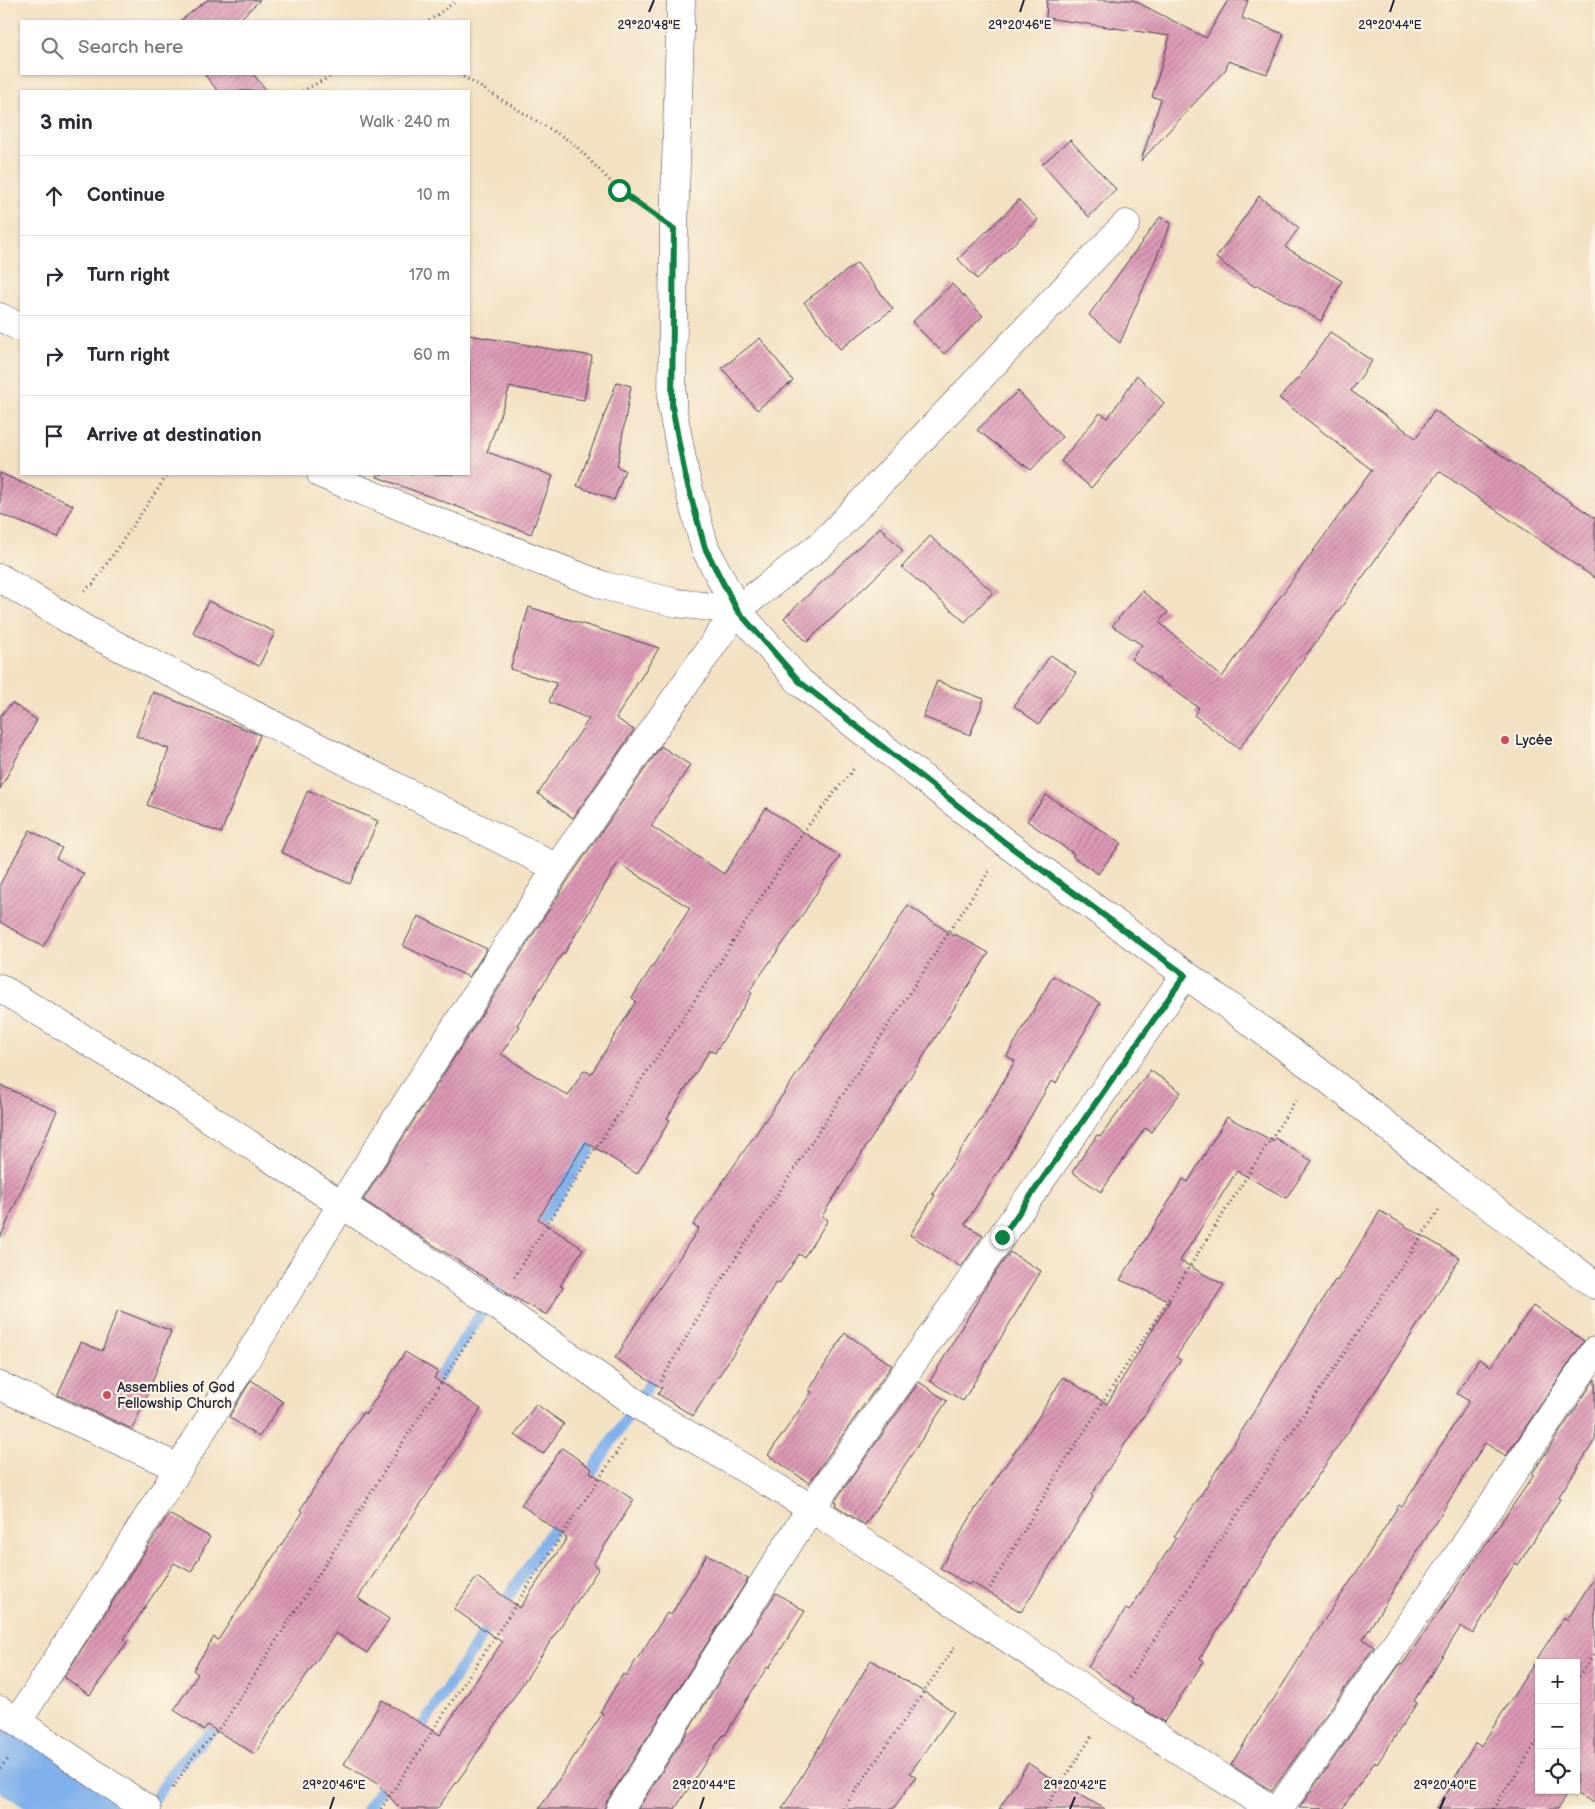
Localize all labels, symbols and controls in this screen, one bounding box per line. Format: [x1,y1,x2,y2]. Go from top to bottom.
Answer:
text: 29°20'48"E [617,18,681,33]
text: 29°20'46"E [988,18,1052,33]
text: 29°20'44"E [1358,18,1422,33]
search box [20,20,470,75]
icon: search [38,34,66,62]
text: Search here [78,36,183,59]
text: 3 min [40,110,93,135]
text: Walk · 240 m [360,113,450,132]
route start [608,179,631,202]
icon: ahead [40,182,68,210]
text: Continue [87,184,165,207]
text: 10 m [417,186,450,205]
icon: right [40,262,68,290]
text: Turn right [87,264,170,287]
text: 170 m [409,266,450,285]
icon: right [40,342,68,370]
text: Turn right [87,344,170,367]
text: 60 m [413,346,450,365]
icon: arrive [40,422,68,450]
text: Arrive at destination [87,424,262,447]
place label: Lycée [1515,732,1553,749]
marker: Lycée [1499,734,1511,746]
route end [991,1226,1014,1249]
place label: Assemblies of God Fellowship Church [117,1379,235,1412]
marker: Assemblies of God Fellowship Church [101,1389,113,1401]
map controls [1535,1659,1580,1794]
button: + [1535,1659,1580,1704]
button: − [1535,1704,1580,1749]
button: locate [1535,1749,1580,1794]
text: 29°20'46"E [302,1778,366,1793]
text: 29°20'44"E [672,1778,736,1793]
text: 29°20'42"E [1043,1778,1107,1793]
text: 29°20'40"E [1413,1778,1477,1793]

